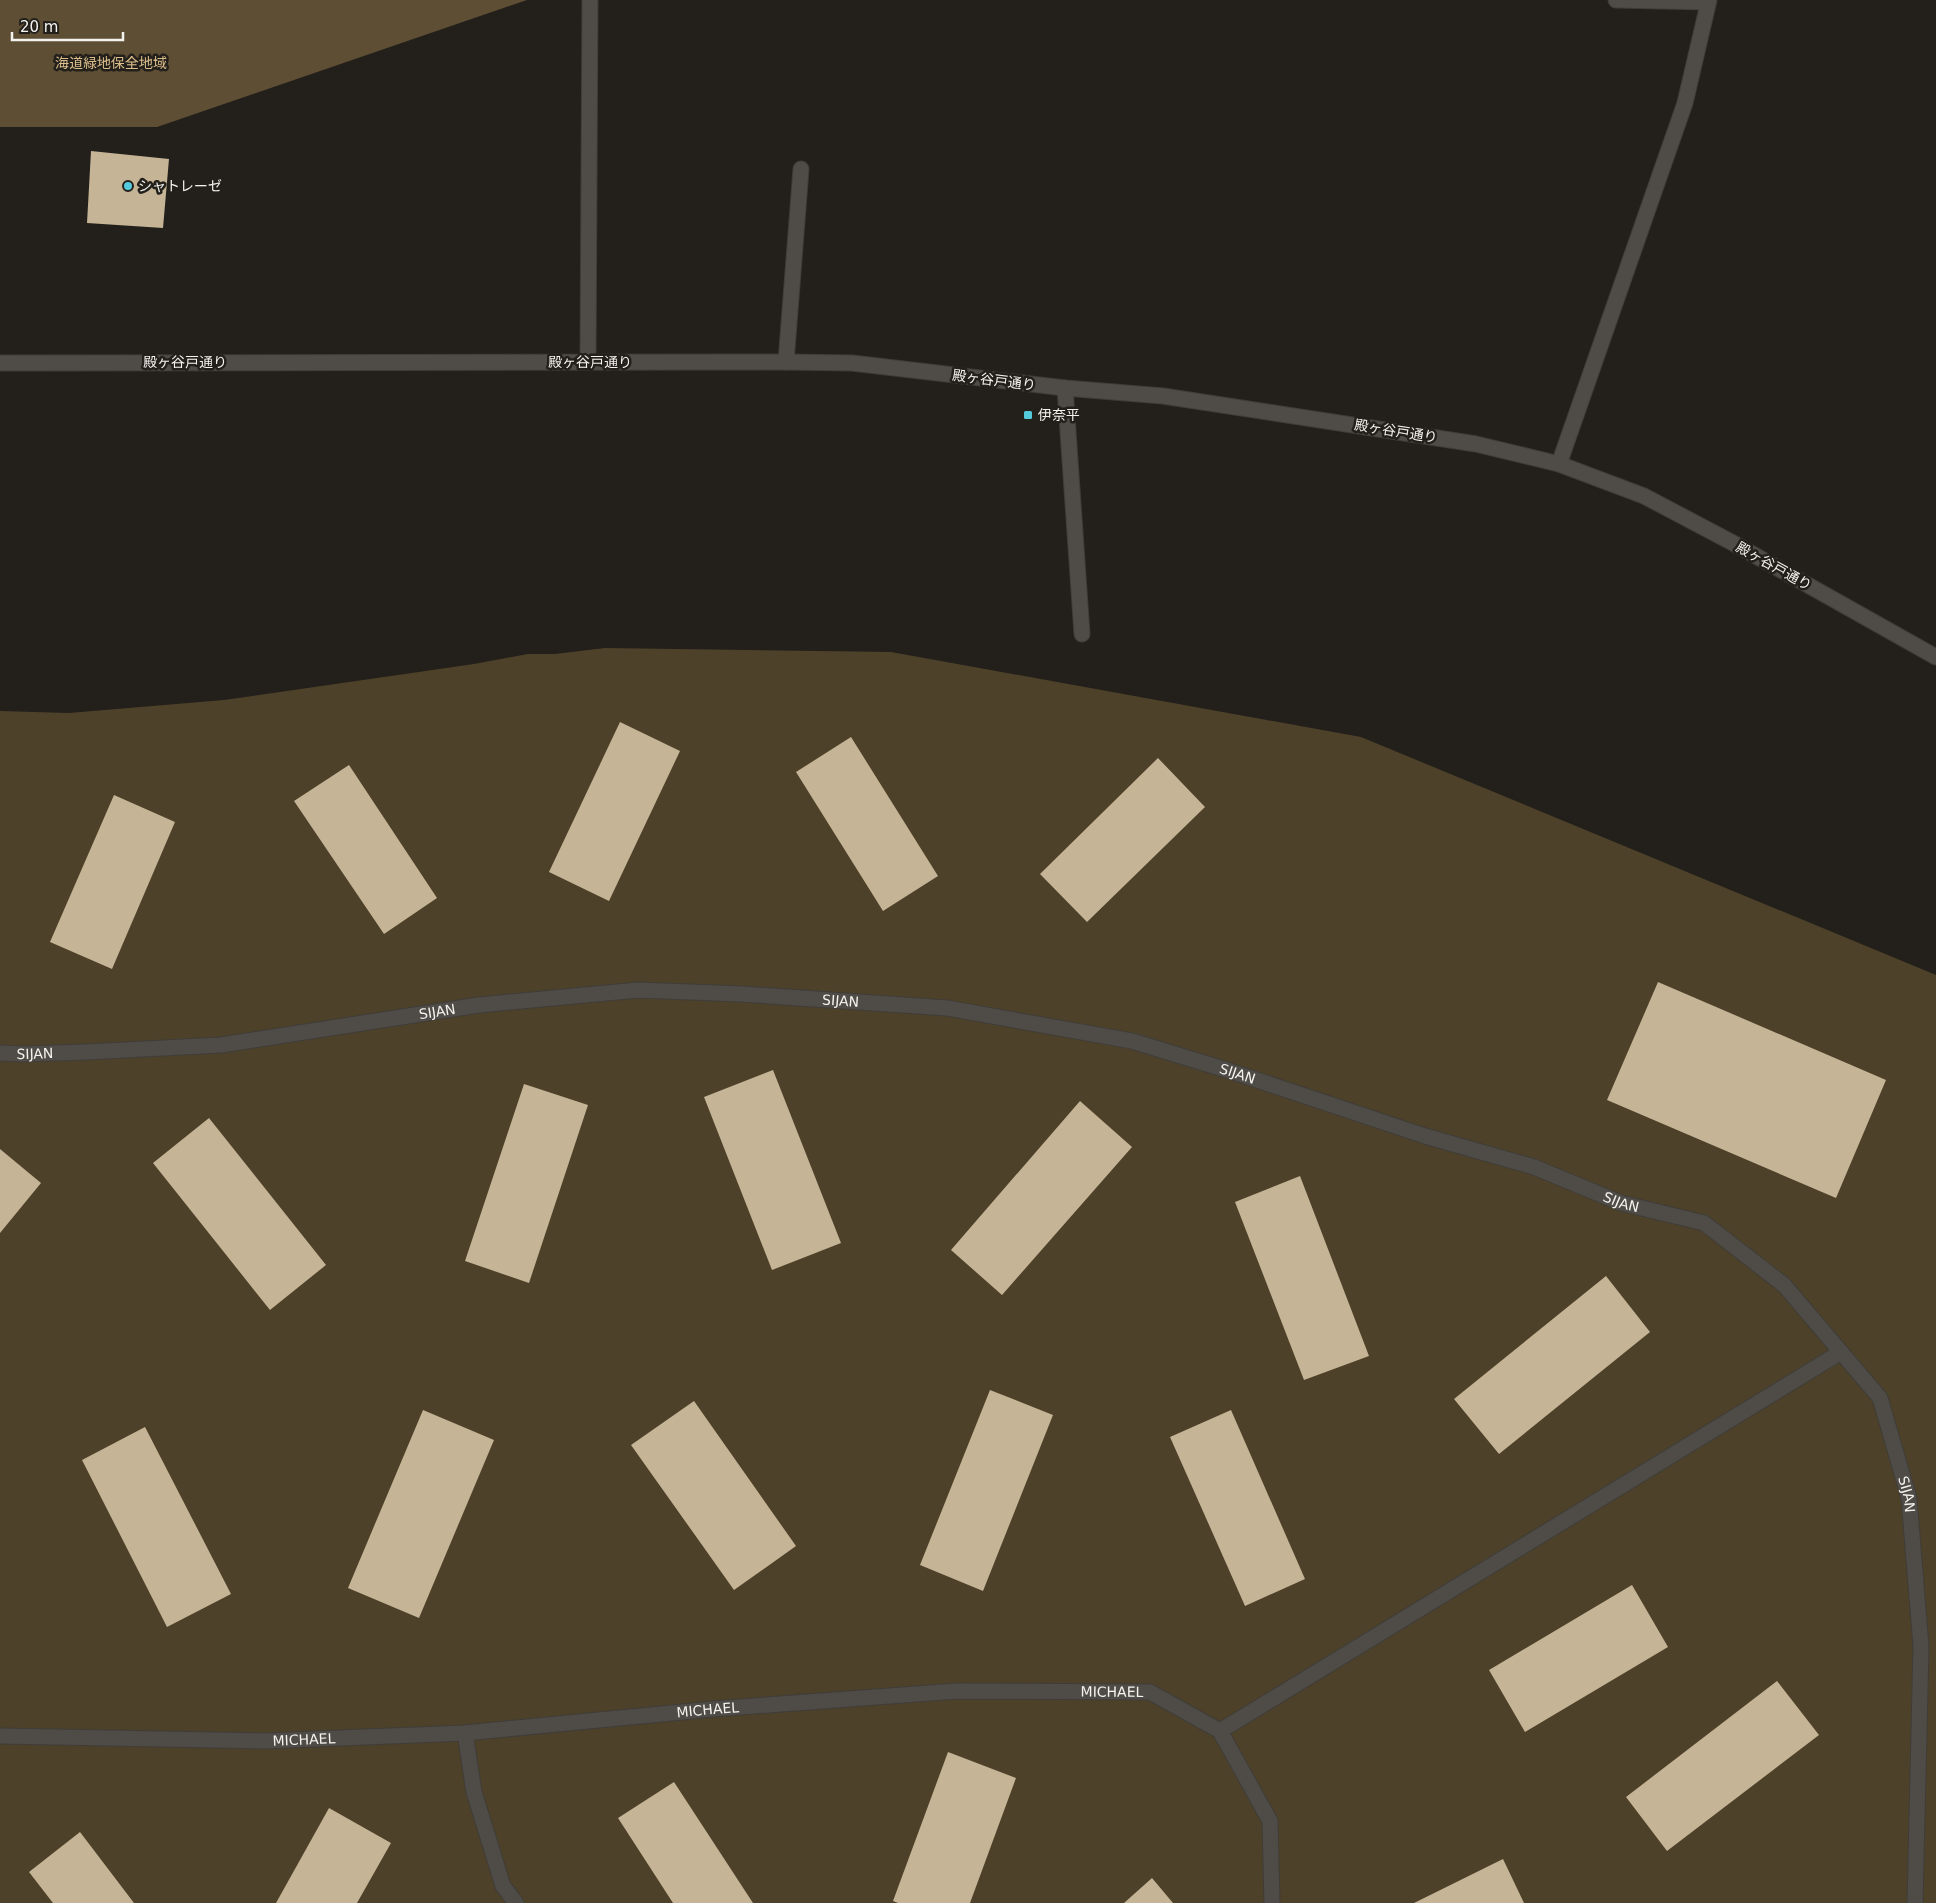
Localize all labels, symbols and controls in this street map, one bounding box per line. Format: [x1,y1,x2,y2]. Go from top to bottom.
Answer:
scale bar [12,10,124,42]
text: 20 m [20,18,58,36]
park label: 海道緑地保全地域 [55,55,167,71]
place label: シャトレーゼ [138,178,222,194]
marker: シャトレーゼ [122,180,134,192]
street label: 殿ヶ谷戸通り [143,354,227,370]
street label: 殿ヶ谷戸通り [548,354,632,370]
street label: 殿ヶ谷戸通り [951,367,1037,393]
place label: 伊奈平 [1038,407,1080,423]
marker: 伊奈平 [1022,409,1034,421]
street label: 殿ヶ谷戸通り [1353,417,1439,445]
street label: 殿ヶ谷戸通り [1733,539,1815,593]
street label: SIJAN [822,991,860,1010]
street label: SIJAN [418,1001,457,1022]
street label: SIJAN [16,1045,54,1062]
street label: SIJAN [1218,1060,1258,1087]
street label: SIJAN [1601,1189,1641,1215]
street label: SIJAN [1895,1474,1918,1513]
street label: MICHAEL [1081,1684,1144,1700]
street label: MICHAEL [676,1699,740,1721]
street label: MICHAEL [272,1730,336,1749]

